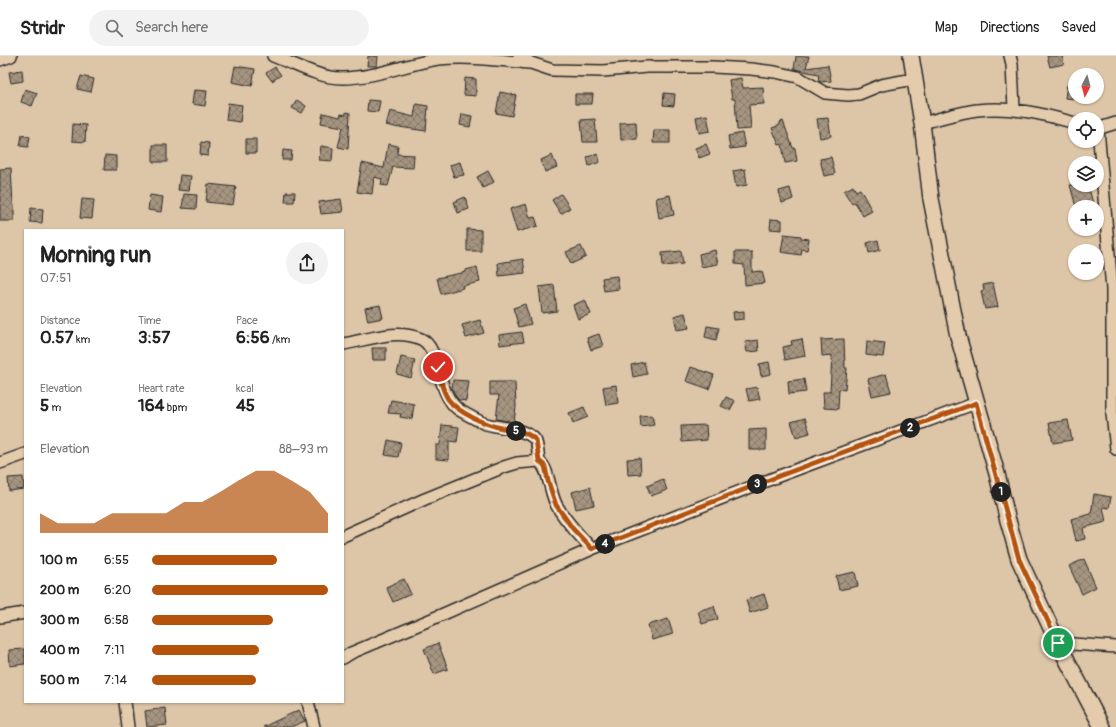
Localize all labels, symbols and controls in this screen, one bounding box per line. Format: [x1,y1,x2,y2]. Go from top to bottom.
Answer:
search box [89,10,369,46]
text: Stridr [20,16,65,40]
icon: search [103,17,125,39]
text: Search here [135,18,208,37]
text: Map [935,19,958,36]
text: Directions [980,19,1039,36]
text: Saved [1061,19,1096,36]
north arrow [1068,68,1104,104]
map controls [1068,68,1104,280]
button: locate [1068,112,1104,148]
button: layers [1068,156,1104,192]
button: + [1068,200,1104,236]
text: Morning run [40,241,151,269]
button: share [286,242,328,284]
button: − [1068,244,1104,280]
text: 07:51 [40,270,71,286]
text: Distance [40,314,80,327]
text: Time [138,314,161,327]
text: Pace [236,314,258,327]
text: 0.57 [40,327,74,348]
text: 3:57 [138,327,170,348]
text: 6:56 [236,327,270,348]
text: km [74,333,90,346]
text: /km [270,333,290,346]
pin [421,350,455,384]
icon: check [427,356,449,378]
text: Elevation [40,382,82,395]
text: Heart rate [138,382,184,395]
text: kcal [236,382,254,395]
text: 5 [40,395,49,416]
text: 164 [138,395,164,416]
text: 45 [236,395,255,416]
text: m [49,401,61,414]
text: bpm [164,401,187,414]
pin: 2 [900,418,920,438]
pin: 5 [506,421,526,441]
text: 2 [907,421,913,434]
text: 5 [513,424,519,437]
text: Elevation [40,441,90,457]
text: 88–93 m [279,441,328,457]
pin: 3 [747,474,767,494]
text: 3 [754,477,760,490]
pin: 1 [991,482,1011,502]
text: 1 [999,485,1003,498]
pin: 4 [595,534,615,554]
text: 4 [602,537,608,550]
text: 100 m [40,552,77,568]
text: 6:55 [104,552,129,568]
text: 200 m [40,582,79,598]
text: 6:20 [104,582,131,598]
text: 300 m [40,612,79,628]
text: 6:58 [104,612,129,628]
pin [1041,626,1075,660]
icon: arrive [1047,632,1069,654]
text: 400 m [40,642,80,658]
text: 7:11 [104,642,125,658]
text: 500 m [40,672,79,688]
text: 7:14 [104,672,127,688]

